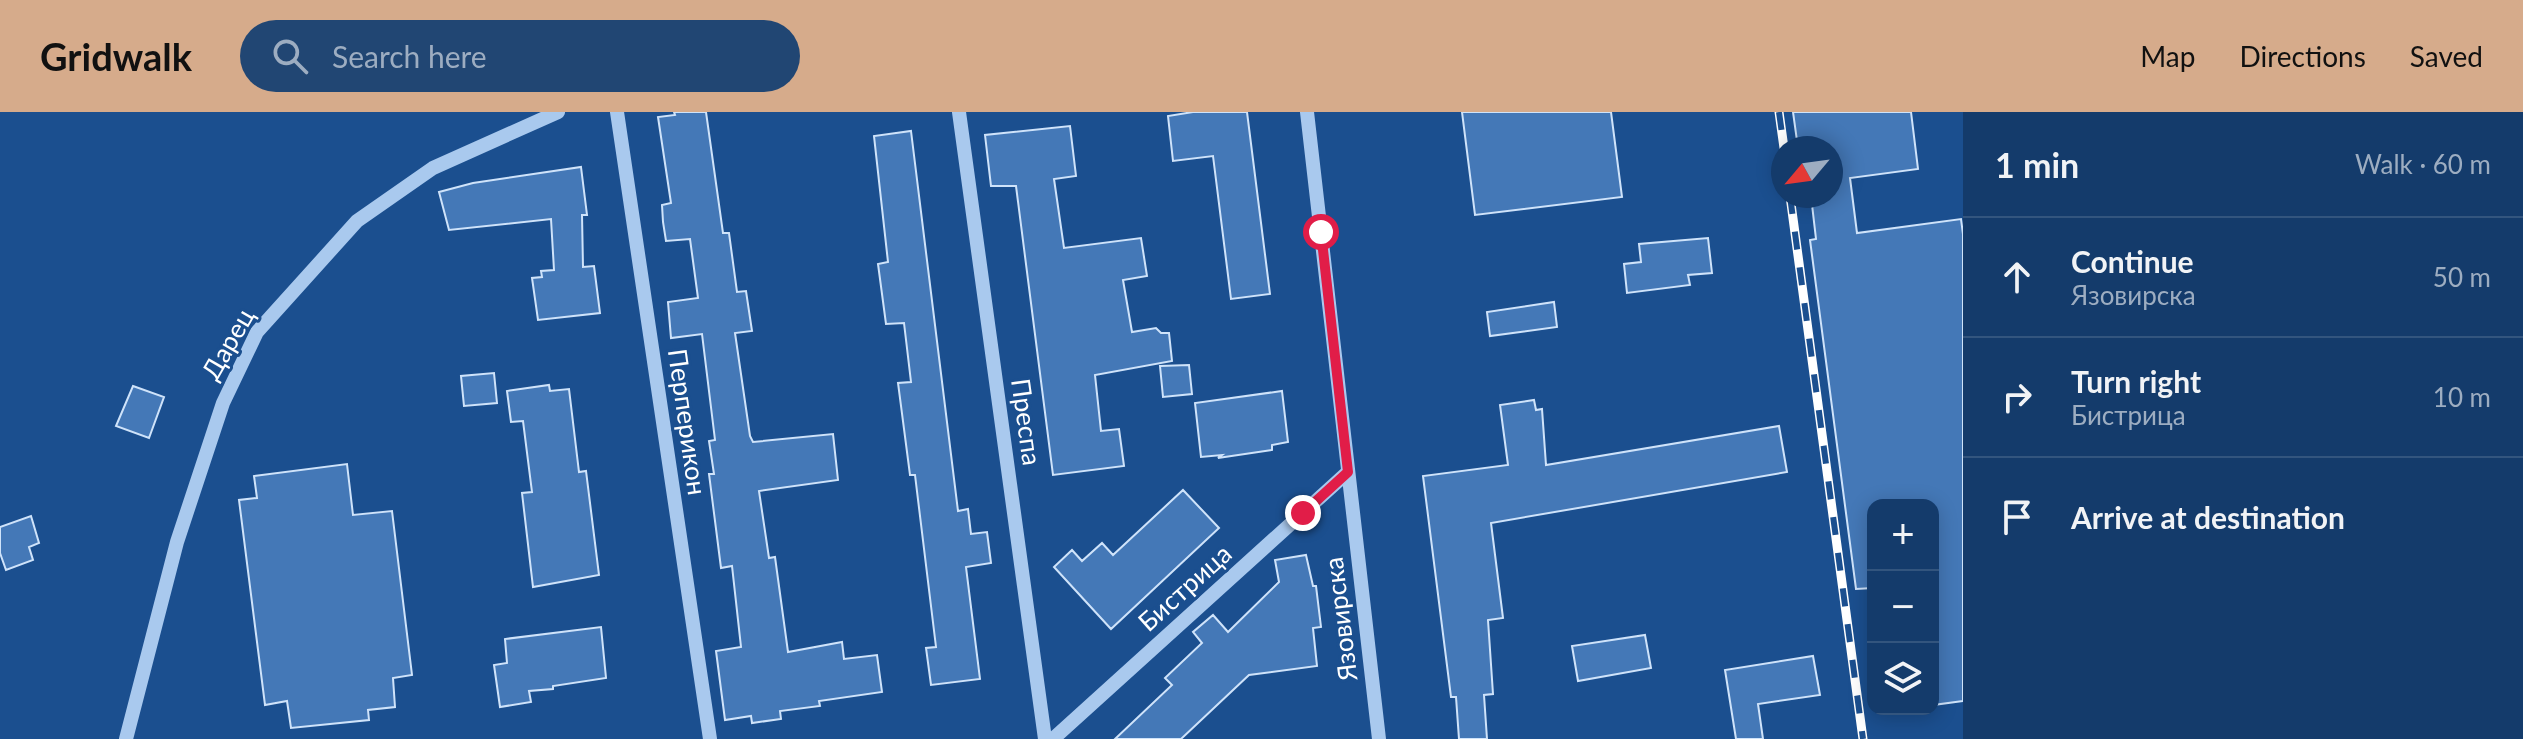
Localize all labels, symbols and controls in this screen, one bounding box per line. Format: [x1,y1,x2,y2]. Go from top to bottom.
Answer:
search box [240,20,800,92]
text: Gridwalk [40,33,192,79]
icon: search [268,34,312,78]
text: Search here [332,38,487,74]
text: Map [2140,39,2195,73]
text: Directions [2239,39,2366,73]
text: Saved [2410,39,2483,73]
north arrow [1771,136,1843,208]
text: 1 min [1995,144,2079,185]
text: Walk · 60 m [2355,148,2491,180]
route start [1303,214,1339,250]
text: Continue [2071,243,2194,279]
icon: ahead [1995,255,2039,299]
text: 50 m [2433,261,2491,293]
text: Язовирска [2071,279,2196,311]
street label: Дарец [194,302,260,385]
street label: Перперикон [662,347,714,497]
text: Turn right [2071,363,2201,399]
icon: right [1995,375,2039,419]
street label: Преспа [1005,376,1049,467]
text: 10 m [2433,381,2491,413]
text: Бистрица [2071,399,2186,431]
route end [1285,495,1321,531]
icon: arrive [1995,495,2039,539]
map controls [1867,499,1939,715]
button: + [1867,499,1939,571]
text: Arrive at destination [2071,499,2345,535]
street label: Бистрица [1131,537,1238,637]
street label: Язовирска [1317,555,1364,684]
button: − [1867,571,1939,643]
button: layers [1867,643,1939,715]

